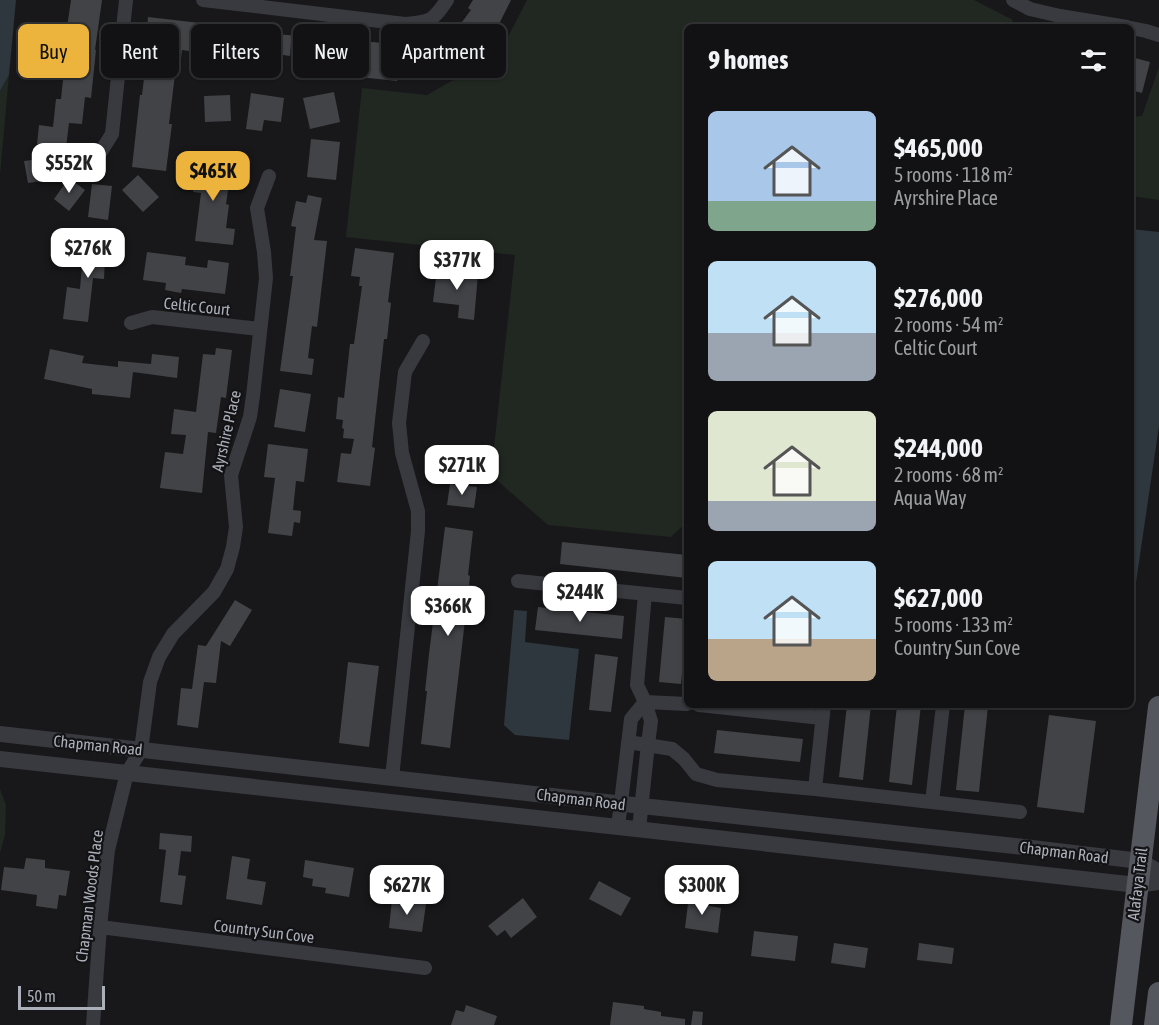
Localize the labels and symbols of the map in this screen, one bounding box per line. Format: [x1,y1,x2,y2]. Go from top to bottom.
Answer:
pin: $552K [27,143,111,194]
pin: $465K [171,151,255,202]
pin: $276K [46,228,130,279]
pin: $377K [415,240,499,291]
street label: Celtic Court [163,294,232,318]
street label: Ayrshire Place [208,388,245,474]
pin: $271K [420,445,504,496]
pin: $244K [538,572,622,623]
pin: $366K [406,586,490,637]
street label: Chapman Road [52,731,143,760]
street label: Chapman Road [535,785,626,814]
street label: Chapman Woods Place [72,829,107,963]
street label: Chapman Road [1018,838,1109,867]
street label: Alafaya Trail [1124,846,1151,922]
pin: $627K [365,865,449,916]
pin: $300K [660,865,744,916]
street label: Country Sun Cove [213,916,315,947]
scale bar [18,983,105,1010]

